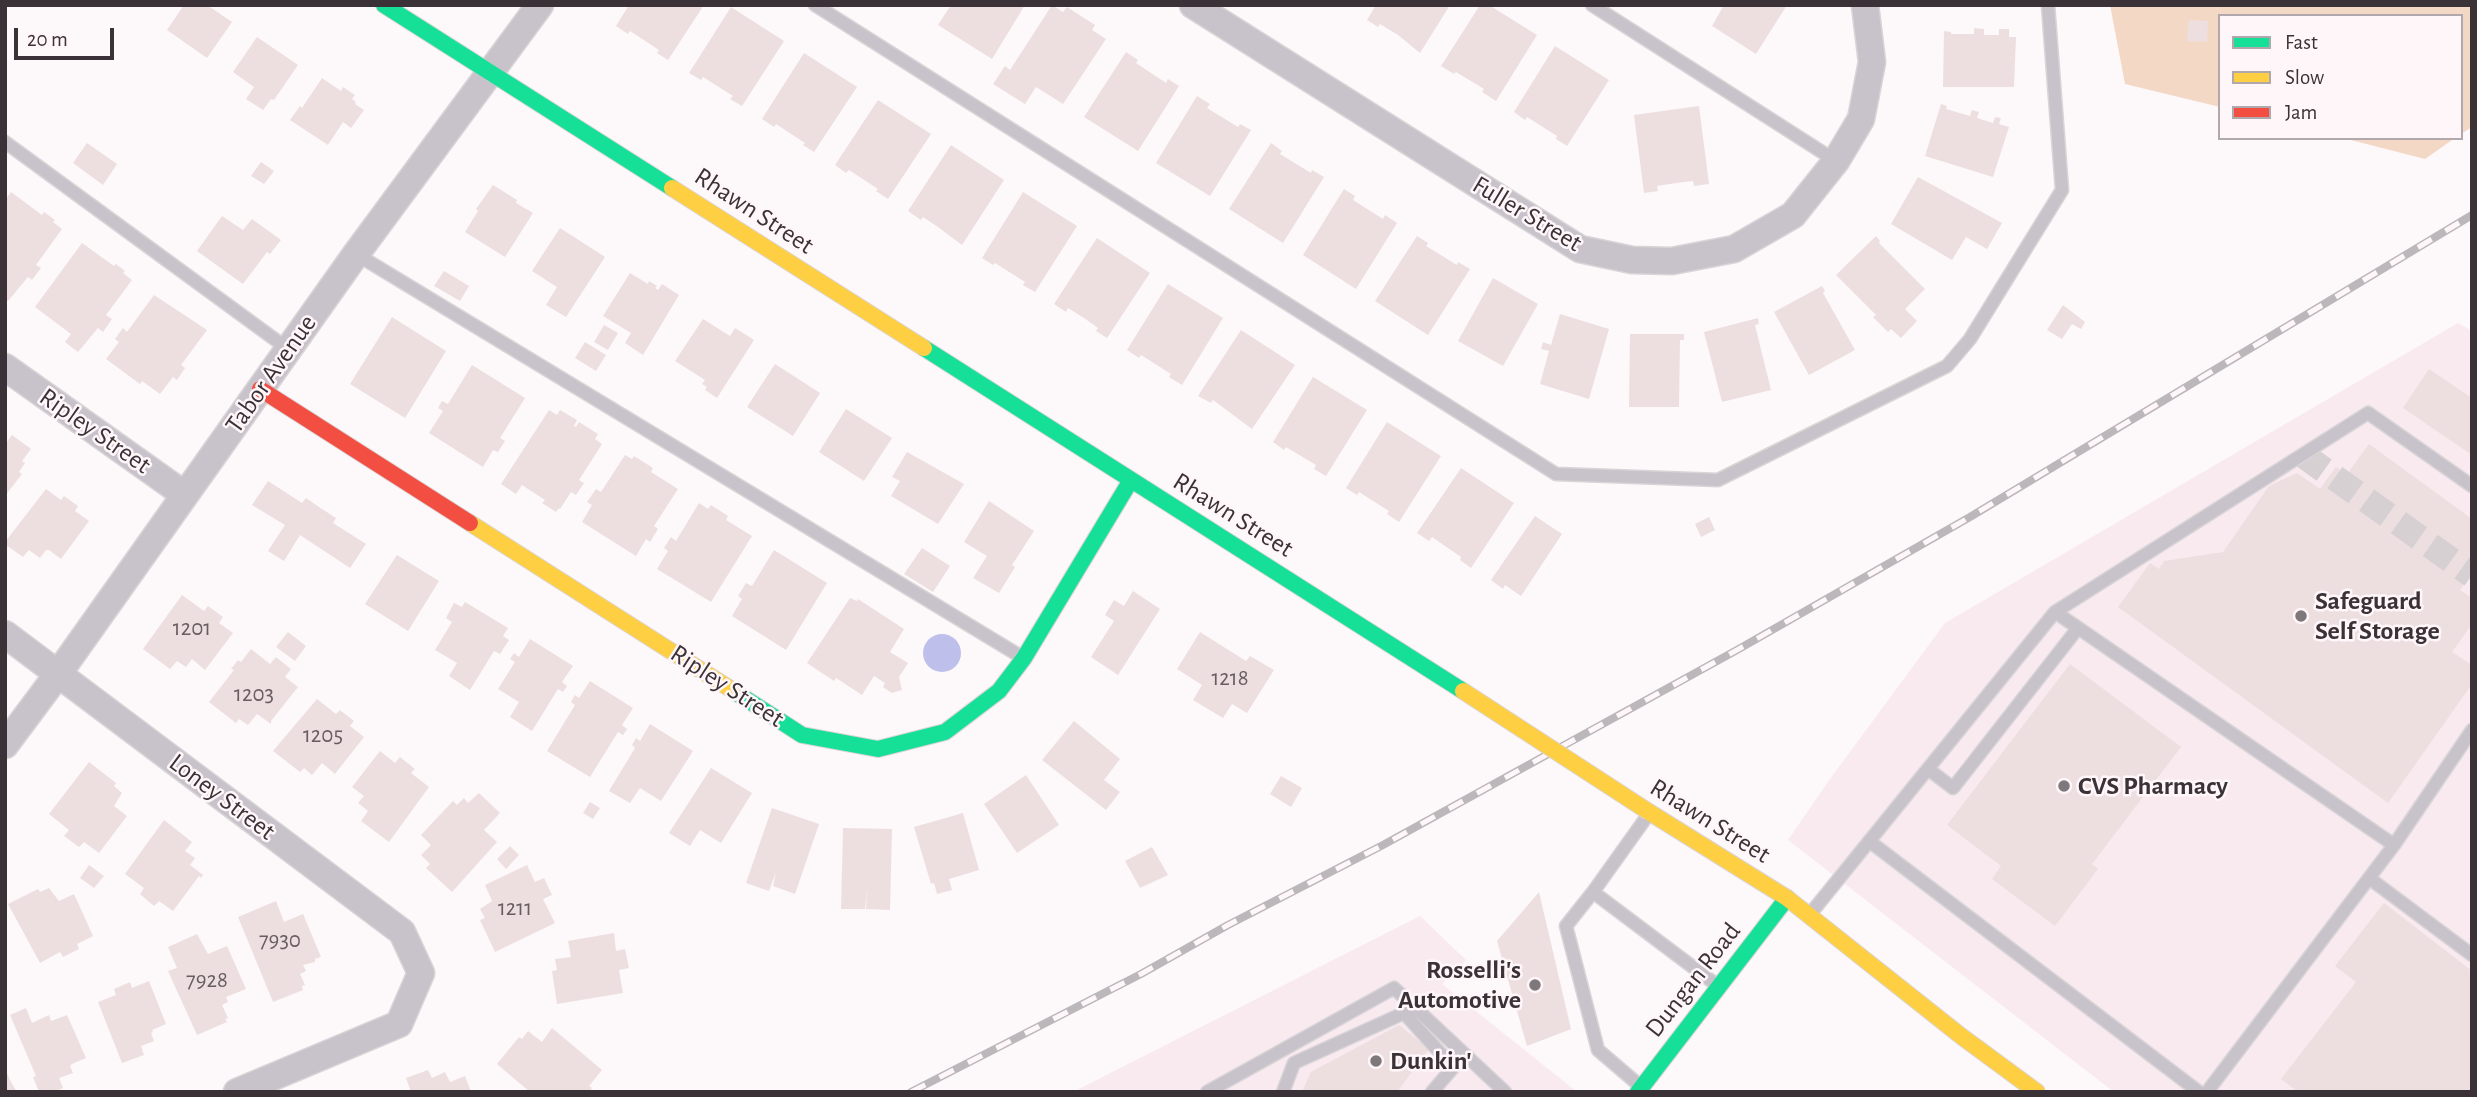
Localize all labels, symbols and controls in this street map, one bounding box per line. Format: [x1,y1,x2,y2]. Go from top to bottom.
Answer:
scale bar [18,14,117,58]
legend [2218,14,2463,140]
text: 20 m [27,29,68,50]
text: Fast [2285,32,2318,53]
text: Slow [2285,67,2324,88]
text: Jam [2285,102,2317,123]
street label: Rhawn Street [689,161,819,261]
street label: Fuller Street [1467,169,1587,259]
street label: Tabor Avenue [219,309,323,439]
street label: Ripley Street [33,381,157,481]
street label: Rhawn Street [1167,466,1299,564]
place label: Safeguard Self Storage [2315,585,2440,646]
marker: Safeguard Self Storage [2293,608,2309,624]
house number: 1201 [173,614,211,642]
street label: Ripley Street [664,638,790,734]
house number: 1218 [1211,664,1249,692]
house number: 1203 [234,680,274,708]
house number: 1205 [303,721,343,749]
street label: Loney Street [163,747,281,847]
place label: CVS Pharmacy [2078,770,2228,802]
street label: Rhawn Street [1644,772,1776,870]
marker: CVS Pharmacy [2056,778,2072,794]
house number: 1211 [498,894,532,922]
street label: Dungan Road [1639,917,1747,1043]
house number: 7930 [259,926,301,954]
place label: Rosselli's Automotive [1398,954,1521,1016]
house number: 7928 [186,966,228,994]
marker: Rosselli's Automotive [1527,977,1543,993]
place label: Dunkin' [1390,1045,1472,1077]
marker: Dunkin' [1368,1053,1384,1069]

